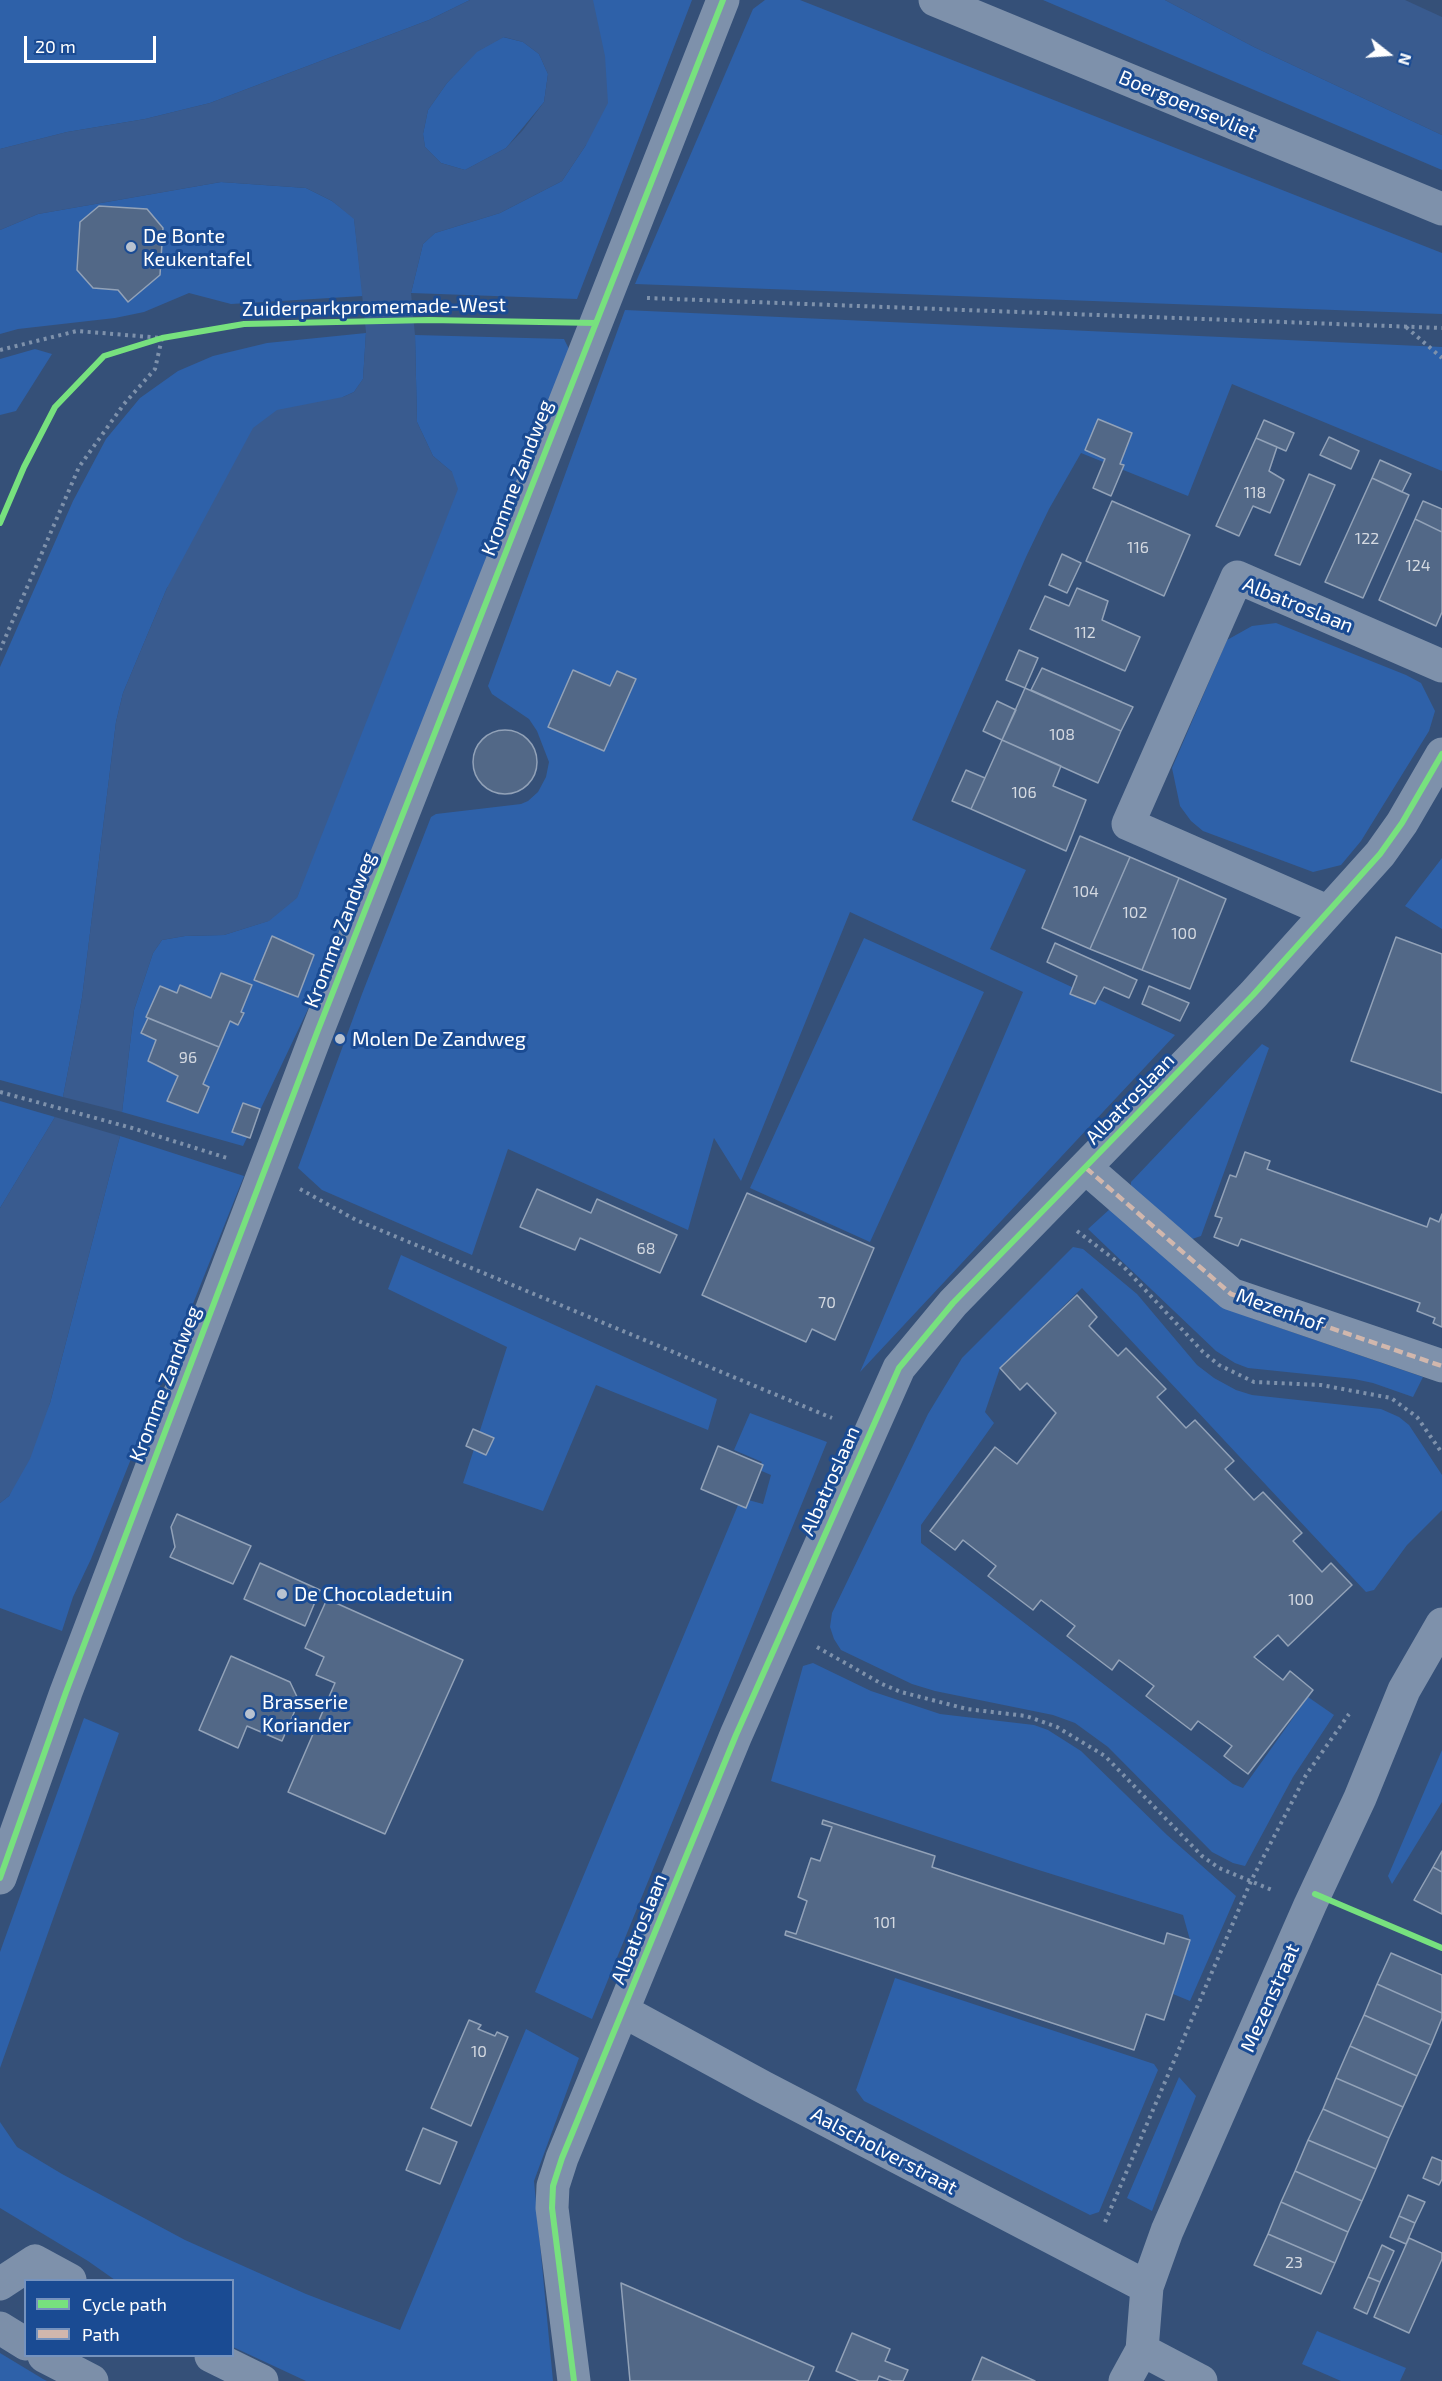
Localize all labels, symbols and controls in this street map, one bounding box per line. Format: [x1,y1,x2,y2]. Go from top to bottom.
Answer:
scale bar [27,24,159,62]
north arrow [1358,24,1418,84]
text: 20 m [35,35,76,57]
text: N [1395,51,1416,68]
street label: Boergoensevliet [1115,65,1261,145]
place label: De Bonte Keukentafel [143,224,252,271]
marker: De Bonte Keukentafel [124,240,138,254]
street label: Zuiderparkpromemade-West [242,293,506,321]
street label: Kromme Zandweg [476,397,558,559]
house number: 118 [1244,483,1266,503]
house number: 122 [1355,529,1379,549]
house number: 116 [1127,538,1149,558]
house number: 124 [1405,556,1431,576]
street label: Albatroslaan [1239,572,1357,638]
house number: 112 [1074,623,1096,643]
house number: 108 [1049,725,1075,745]
house number: 106 [1011,783,1037,803]
street label: Kromme Zandweg [299,849,381,1011]
house number: 104 [1073,882,1099,902]
house number: 102 [1122,903,1148,923]
house number: 100 [1171,924,1197,944]
place label: Molen De Zandweg [352,1027,526,1051]
marker: Molen De Zandweg [333,1032,347,1046]
house number: 96 [179,1048,197,1068]
street label: Albatroslaan [1081,1049,1179,1149]
house number: 68 [637,1239,655,1259]
street label: Mezenhof [1233,1283,1327,1337]
house number: 70 [818,1293,836,1313]
street label: Kromme Zandweg [124,1303,206,1465]
street label: Albatroslaan [795,1423,865,1539]
place label: De Chocoladetuin [294,1582,453,1606]
marker: De Chocoladetuin [275,1587,289,1601]
house number: 100 [1288,1590,1314,1610]
place label: Brasserie Koriander [262,1690,351,1737]
marker: Brasserie Koriander [243,1707,257,1721]
street label: Albatroslaan [606,1870,672,1988]
house number: 101 [874,1913,896,1933]
street label: Mezenstraat [1235,1940,1305,2056]
house number: 10 [471,2042,487,2062]
street label: Aalscholverstraat [807,2102,961,2200]
house number: 23 [1285,2253,1303,2273]
legend [24,2279,234,2357]
text: Cycle path [82,2293,167,2315]
text: Path [82,2323,120,2345]

